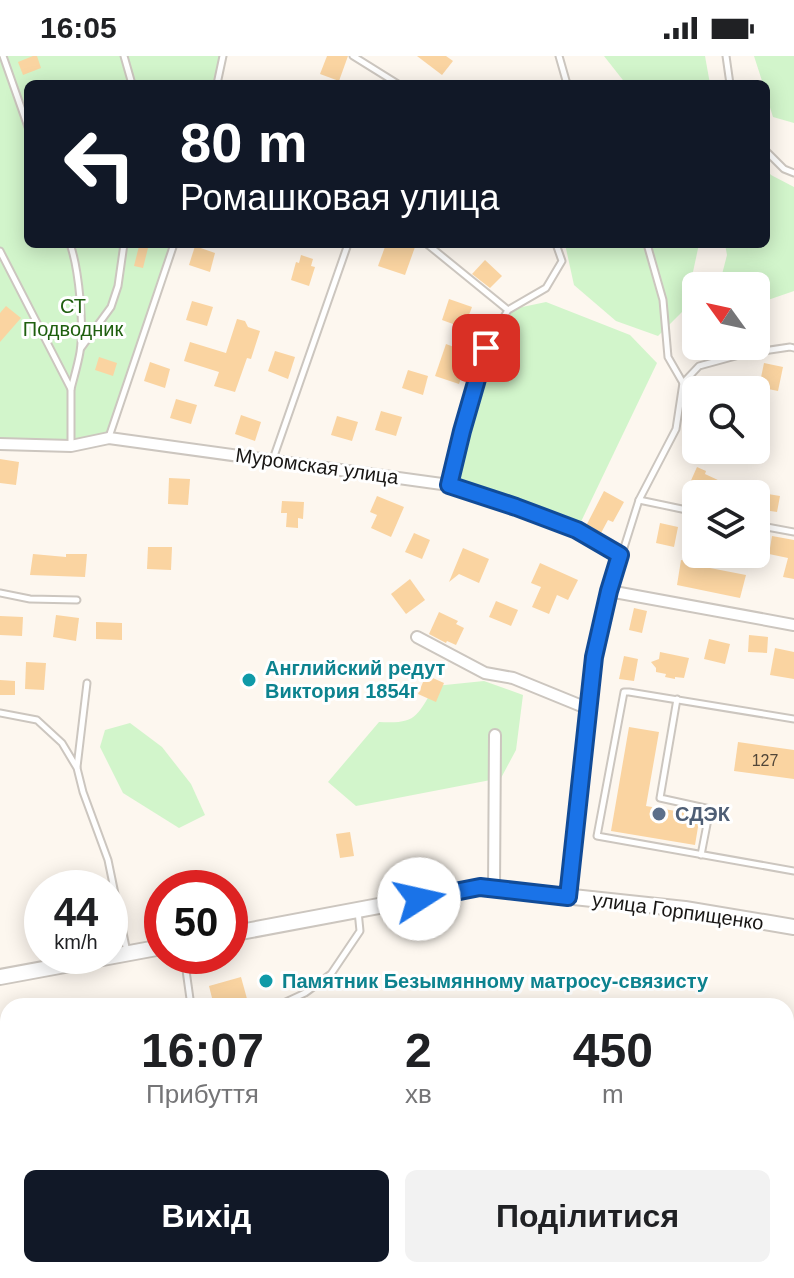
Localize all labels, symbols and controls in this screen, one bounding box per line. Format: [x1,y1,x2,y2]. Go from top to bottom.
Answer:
text: 16:05 [40,11,117,44]
text: 80 m [180,111,308,174]
icon: left [48,112,152,216]
text: Ромашковая улица [180,177,499,218]
north arrow [682,272,770,360]
map controls [682,272,770,568]
park label: СТ Подводник [23,295,123,340]
pin [452,314,520,382]
icon: arrive [464,326,508,370]
button: search [682,376,770,464]
street label: Муромская улица [234,444,401,488]
button: layers [682,480,770,568]
place label: Английский редут Виктория 1854г [265,657,446,702]
marker: Английский редут Виктория 1854г [240,671,258,689]
house number: 127 [752,752,778,769]
place label: СДЭК [675,803,731,825]
marker: СДЭК [650,805,668,823]
position arrow [377,857,461,941]
speed limit sign: 50 [144,870,248,974]
street label: улица Горпищенко [591,888,765,934]
text: 44 [54,890,98,934]
text: km/h [54,931,98,953]
place label: Памятник Безымянному матросу-связисту [282,970,709,992]
marker: Памятник Безымянному матросу-связисту [257,972,275,990]
text: 16:07 [141,1024,264,1077]
text: 2 [405,1024,432,1077]
text: 450 [573,1024,653,1077]
text: Прибуття [146,1079,259,1109]
text: хв [405,1079,432,1109]
text: m [602,1079,624,1109]
button: Вихід [24,1170,389,1262]
button: Поділитися [405,1170,770,1262]

